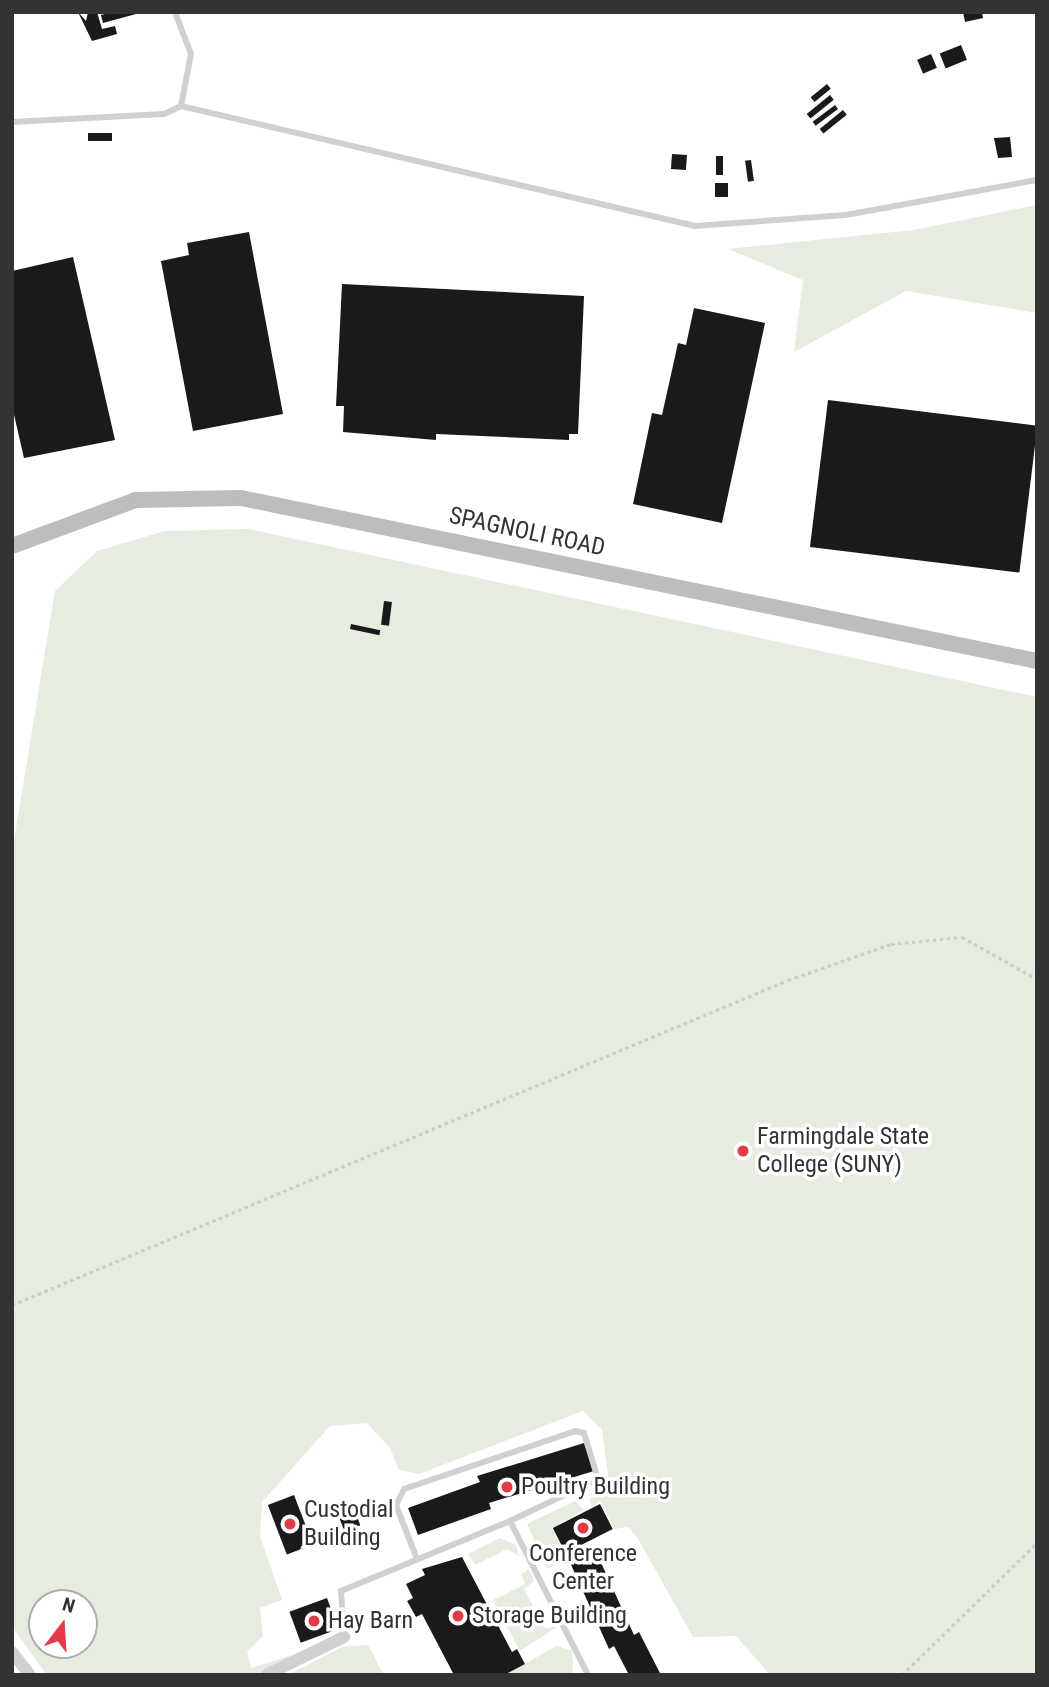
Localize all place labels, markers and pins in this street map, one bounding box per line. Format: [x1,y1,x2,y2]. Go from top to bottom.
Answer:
place label: Farmingdale State College (SUNY) [757,1123,929,1179]
marker: Farmingdale State College (SUNY) [735,1143,751,1159]
place label: Poultry Building [521,1473,670,1501]
marker: Poultry Building [499,1479,515,1495]
place label: Custodial Building [304,1496,393,1552]
marker: Custodial Building [282,1516,298,1532]
marker: Conference Center [575,1520,591,1536]
place label: Conference Center [529,1540,637,1596]
place label: Storage Building [472,1602,627,1630]
place label: Hay Barn [328,1607,413,1635]
marker: Storage Building [450,1608,466,1624]
marker: Hay Barn [306,1613,322,1629]

